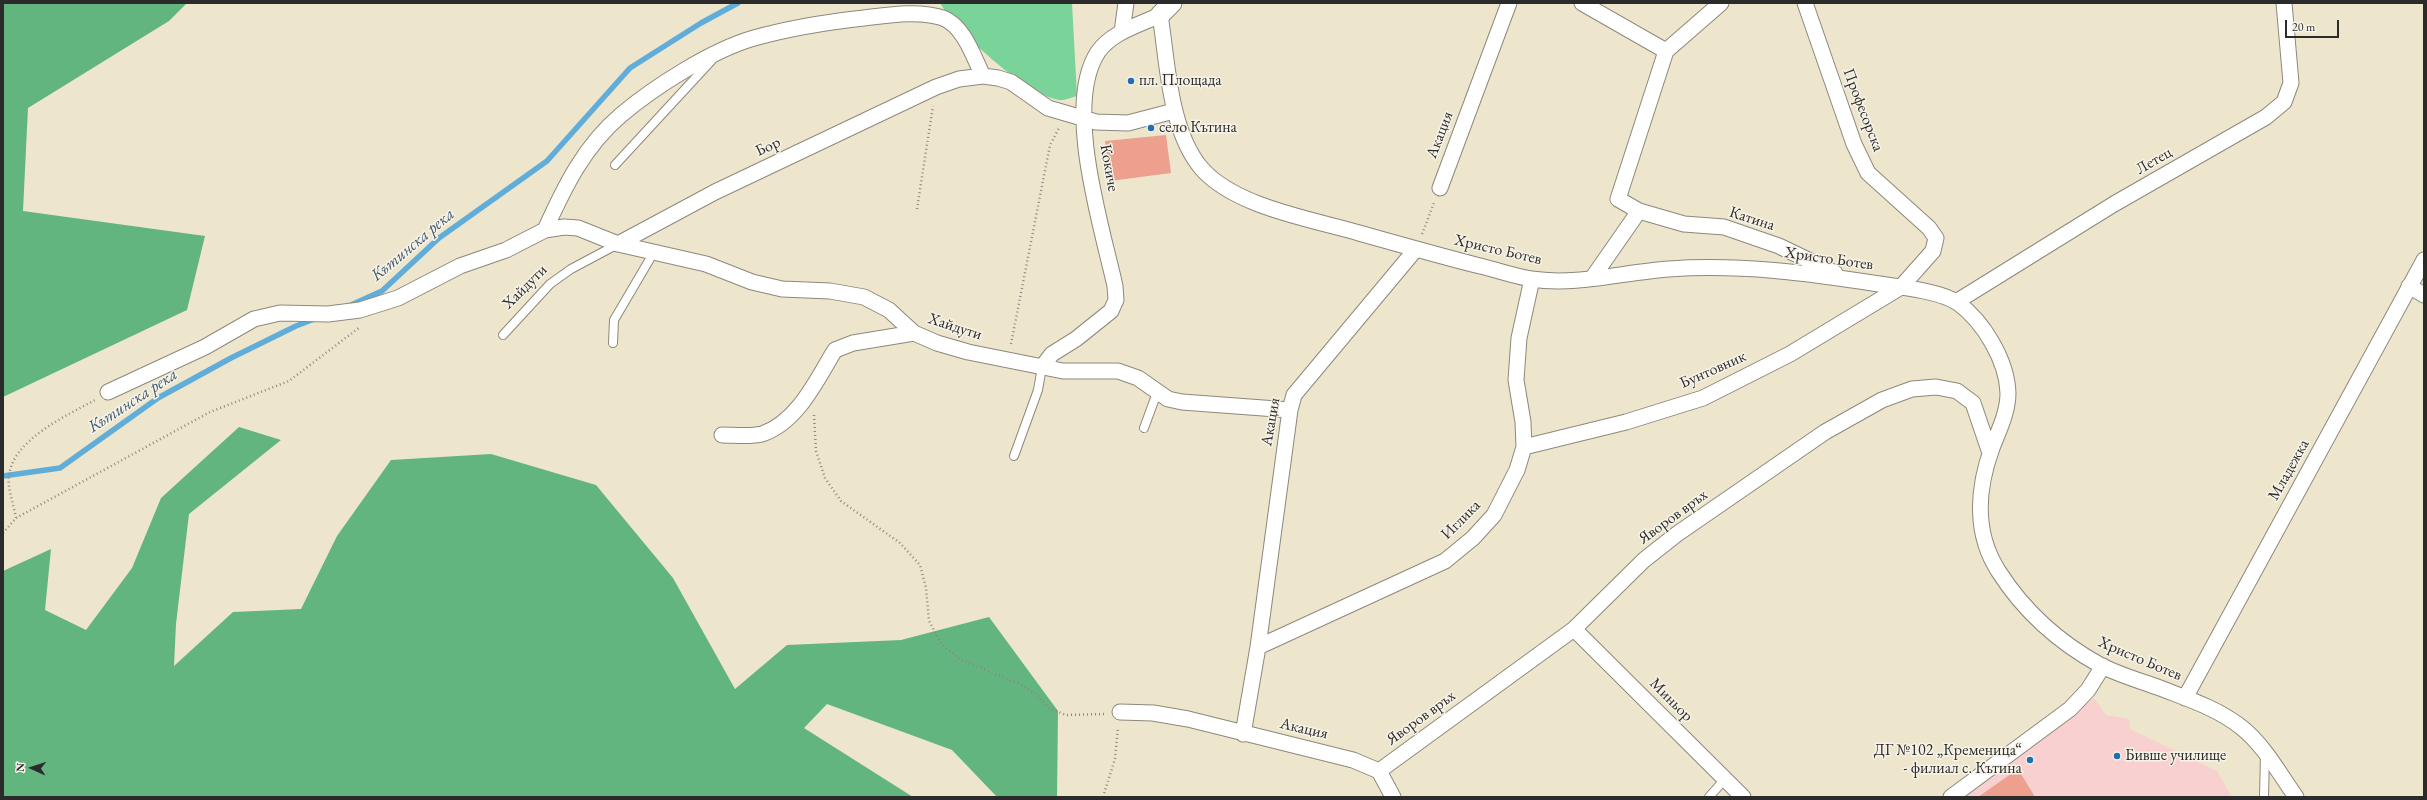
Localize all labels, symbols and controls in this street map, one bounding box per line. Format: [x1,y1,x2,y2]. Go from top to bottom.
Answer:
scale bar [2287,12,2341,38]
text: 20 m [2292,19,2315,35]
street label: Професорска [1838,66,1888,154]
place label: пл. Площада [1139,71,1222,91]
marker: пл. Площада [1126,76,1136,86]
street label: Акация [1422,109,1458,161]
place label: село Кътина [1159,118,1237,138]
marker: село Кътина [1146,123,1156,133]
street label: Бор [752,133,784,161]
street label: Кокиче [1095,143,1123,193]
street label: Летец [2132,143,2176,179]
street label: Катина [1727,203,1777,235]
water label: Кътинска река [367,204,459,286]
street label: Христо Ботев [1452,231,1544,269]
street label: Христо Ботев [1784,243,1874,275]
street label: Хайдути [499,261,551,313]
street label: Хайдути [926,309,984,345]
street label: Бунтовник [1677,347,1749,393]
water label: Кътинска река [84,364,182,438]
street label: Акация [1257,396,1285,448]
street label: Младежка [2264,436,2314,504]
street label: Яворов връх [1635,485,1711,549]
street label: Иглика [1437,496,1485,544]
street label: Христо Ботев [2095,633,2185,685]
street label: Миньор [1645,674,1697,726]
street label: Яворов връх [1383,686,1459,750]
street label: Акация [1278,714,1330,744]
place label: ДГ №102 „Кременица“ - филиал с. Кътина [1874,741,2022,779]
place label: Бивше училище [2125,746,2226,766]
north arrow [12,748,52,788]
marker: Бивше училище [2112,751,2122,761]
marker: ДГ №102 „Кременица“ - филиал с. Кътина [2025,755,2035,765]
text: N [13,763,27,772]

